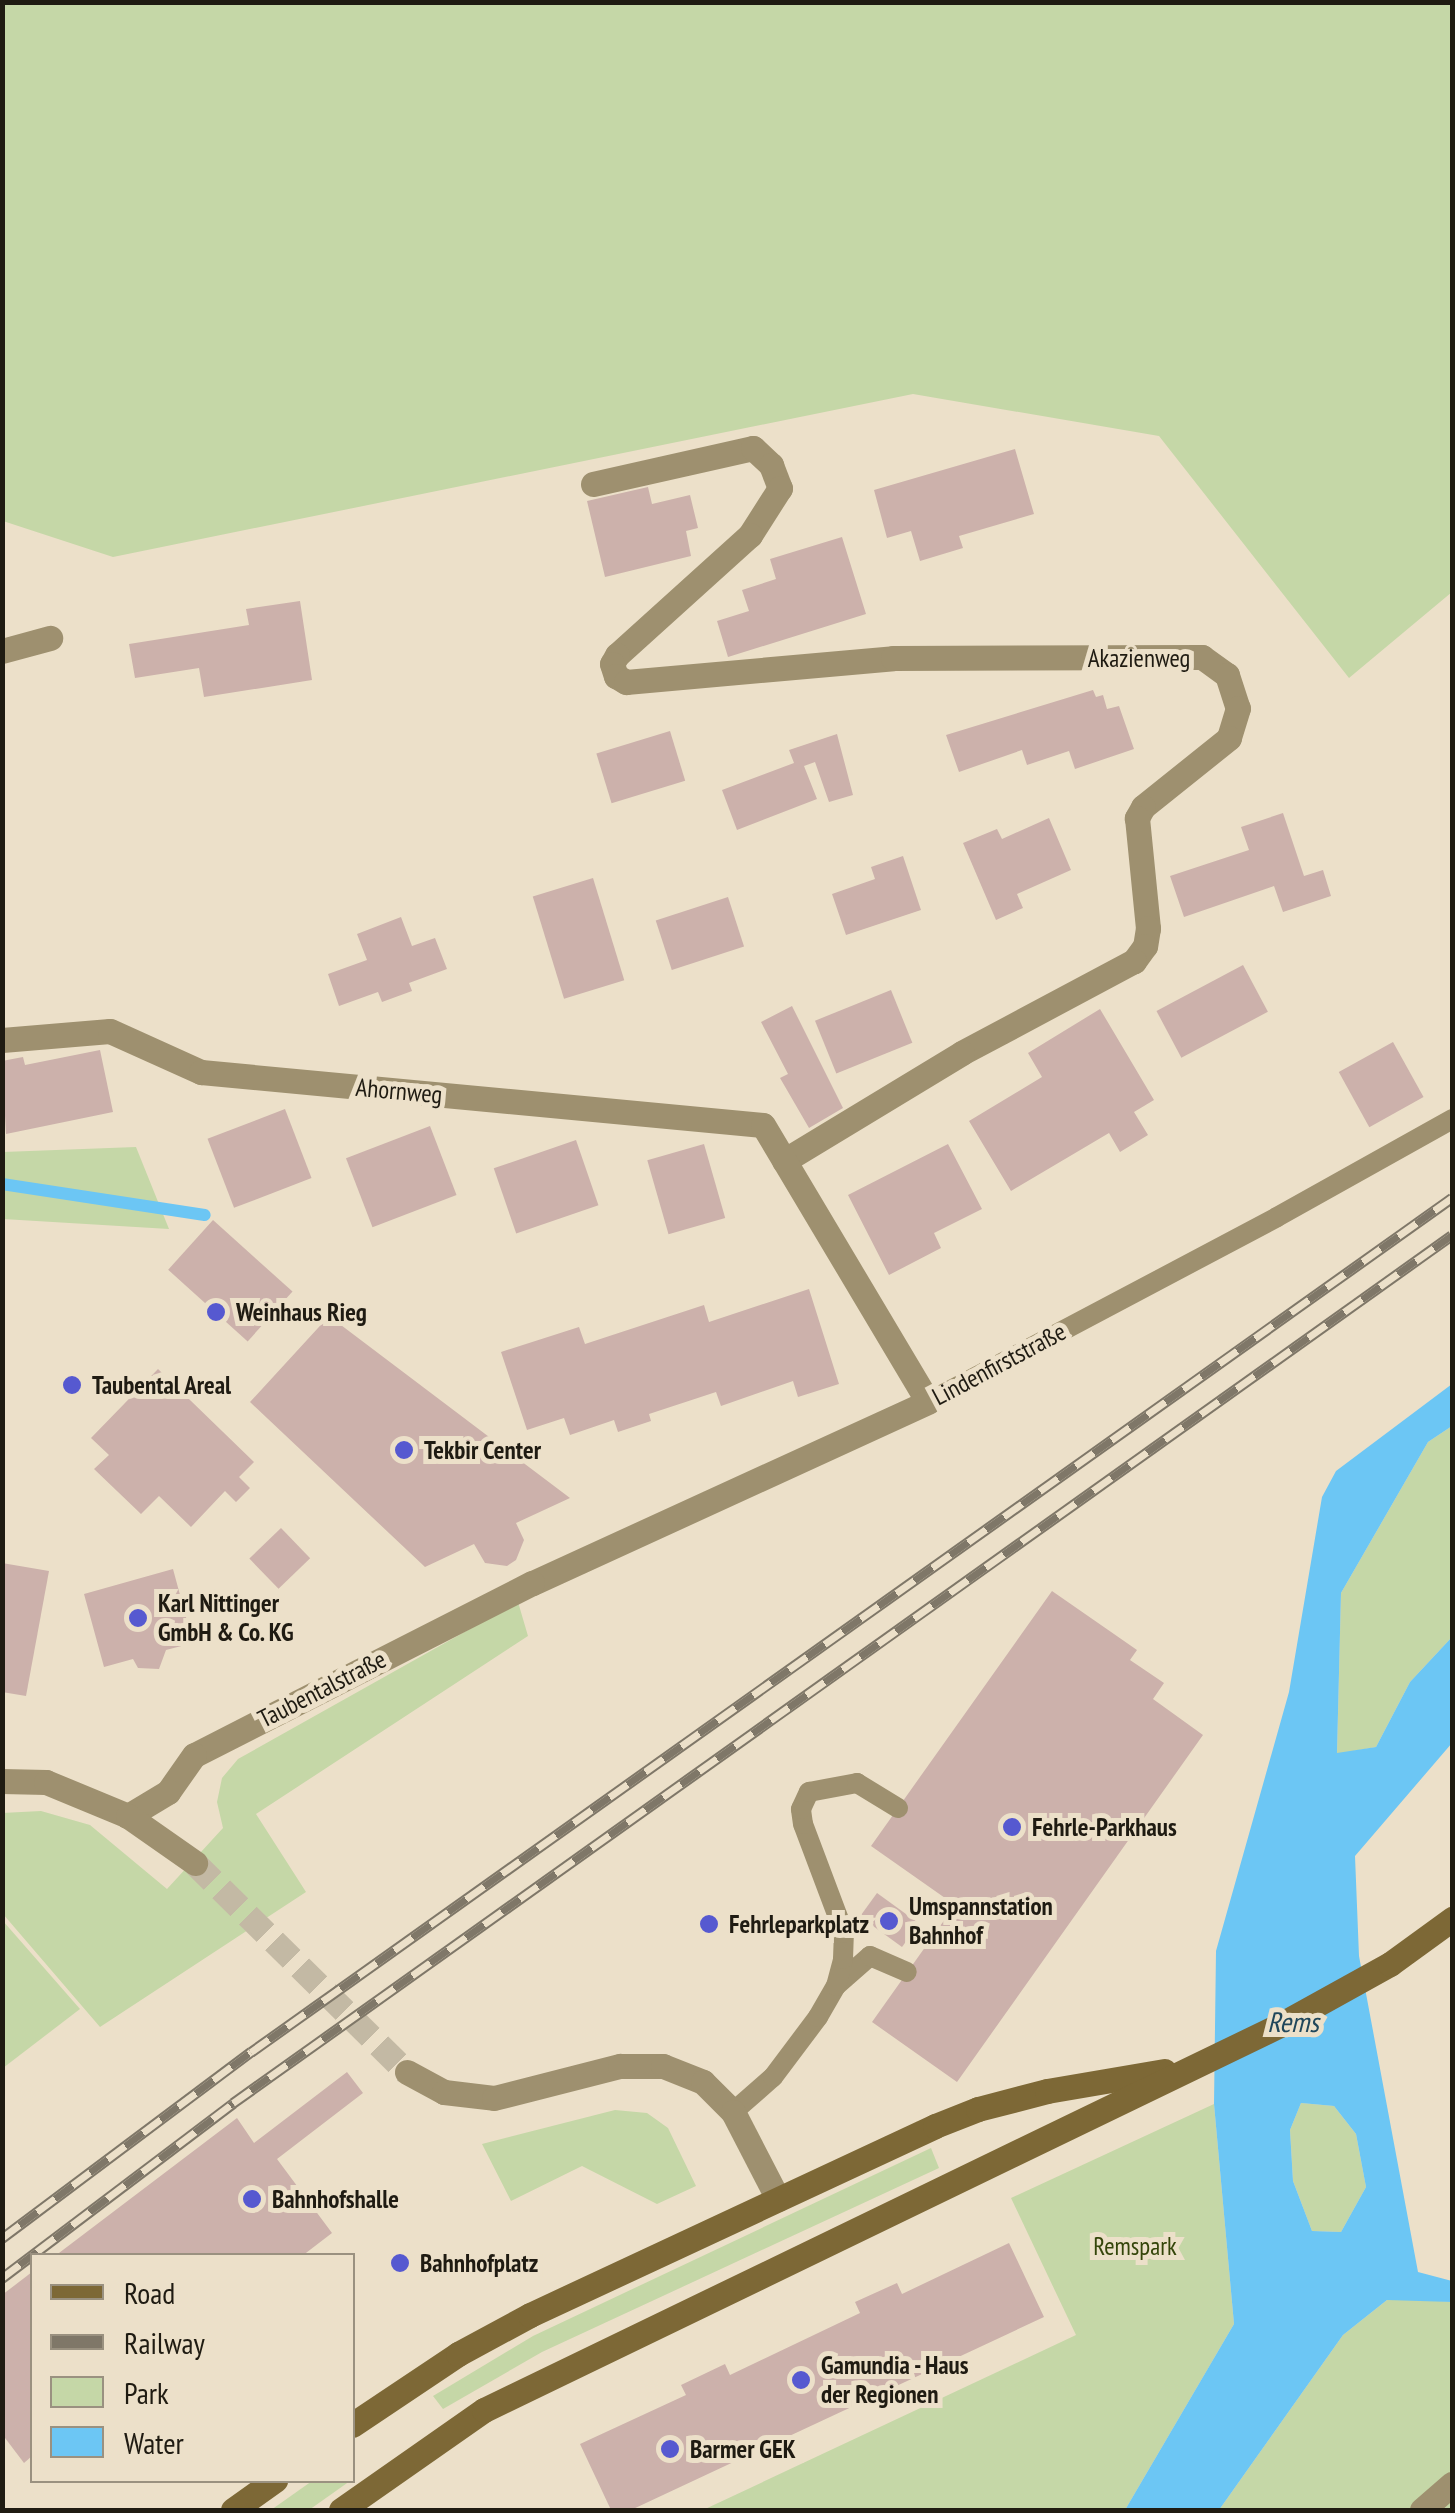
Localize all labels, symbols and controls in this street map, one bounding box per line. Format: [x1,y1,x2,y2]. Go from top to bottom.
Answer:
street label: Akazienweg [1088,643,1190,673]
street label: Ahornweg [354,1072,444,1110]
place label: Weinhaus Rieg [236,1297,367,1327]
marker: Weinhaus Rieg [205,1301,227,1323]
street label: Lindenfirststraße [927,1316,1071,1412]
place label: Taubental Areal [92,1370,232,1400]
marker: Taubental Areal [61,1374,83,1396]
place label: Tekbir Center [424,1435,541,1465]
marker: Tekbir Center [393,1439,415,1461]
place label: Karl Nittinger GmbH & Co. KG [158,1589,295,1648]
marker: Karl Nittinger GmbH & Co. KG [127,1607,149,1629]
street label: Taubentalstraße [253,1644,391,1734]
place label: Fehrle-Parkhaus [1032,1812,1177,1842]
marker: Fehrle-Parkhaus [1001,1816,1023,1838]
place label: Umspannstation Bahnhof [909,1892,1053,1951]
place label: Fehrleparkplatz [729,1909,869,1939]
marker: Umspannstation Bahnhof [878,1910,900,1932]
marker: Fehrleparkplatz [698,1913,720,1935]
water label: Rems [1267,2005,1319,2039]
place label: Bahnhofshalle [272,2184,399,2214]
marker: Bahnhofshalle [241,2188,263,2210]
park label: Remspark [1093,2231,1177,2261]
place label: Bahnhofplatz [420,2248,538,2278]
marker: Bahnhofplatz [389,2252,411,2274]
legend [30,2253,355,2483]
text: Road [124,2273,175,2312]
text: Railway [124,2323,205,2362]
place label: Gamundia - Haus der Regionen [821,2351,971,2410]
marker: Gamundia - Haus der Regionen [790,2369,812,2391]
text: Park [124,2373,169,2412]
text: Water [124,2423,184,2462]
place label: Barmer GEK [690,2434,796,2464]
marker: Barmer GEK [659,2438,681,2460]

